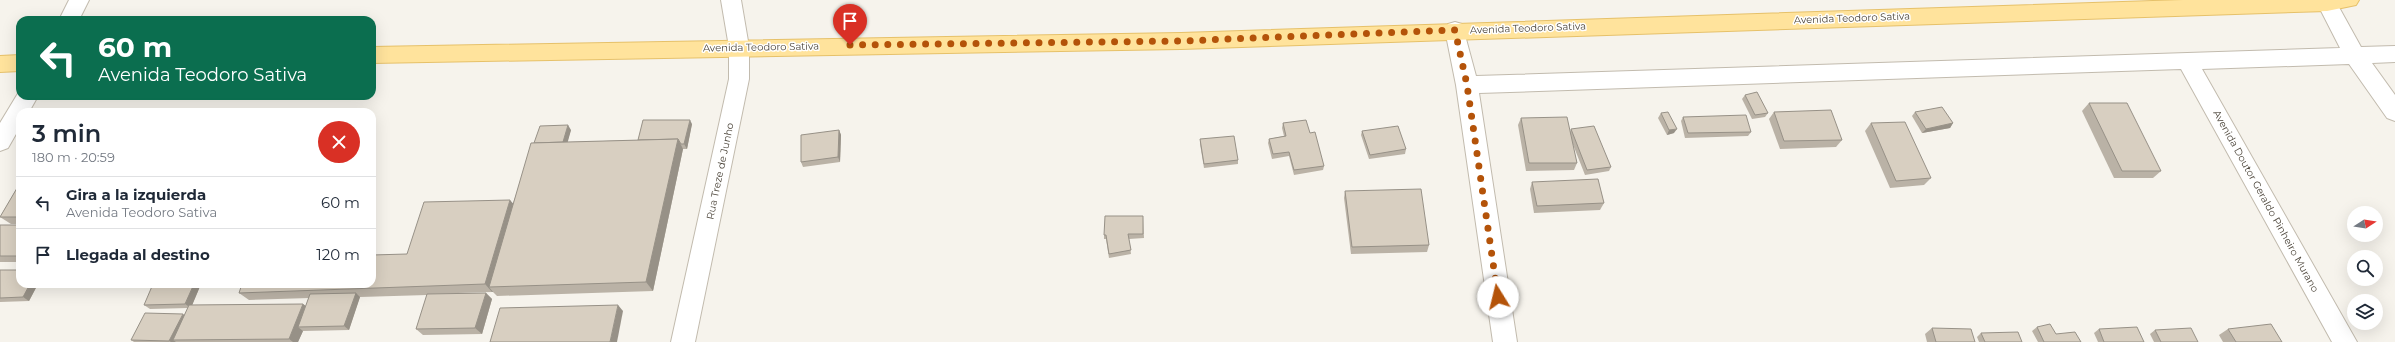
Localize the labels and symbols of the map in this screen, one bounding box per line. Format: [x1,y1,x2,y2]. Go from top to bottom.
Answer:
pin [833,4,867,45]
street label: Avenida Teodoro Sativa [1794,9,1910,27]
street label: Avenida Teodoro Sativa [1470,19,1586,37]
street label: Avenida Teodoro Sativa [703,39,819,55]
street label: Avenida Doutor Geraldo Pinheiro Murano [2210,108,2322,294]
street label: Rua Treze de Junho [703,121,737,221]
north arrow [2347,206,2383,242]
position arrow [1477,276,1519,318]

